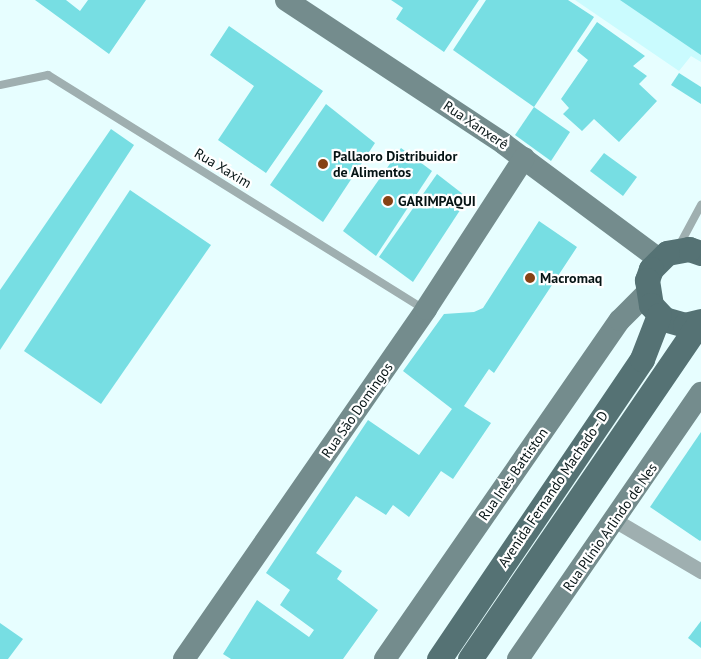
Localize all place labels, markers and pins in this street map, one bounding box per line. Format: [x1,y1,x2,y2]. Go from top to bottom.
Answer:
place label: Pallaoro Distribuidor de Alimentos [333,148,457,180]
marker: Pallaoro Distribuidor de Alimentos [317,158,329,170]
place label: GARIMPAQUI [398,193,476,209]
marker: GARIMPAQUI [382,195,394,207]
place label: Macromaq [540,270,602,286]
marker: Macromaq [524,272,536,284]

